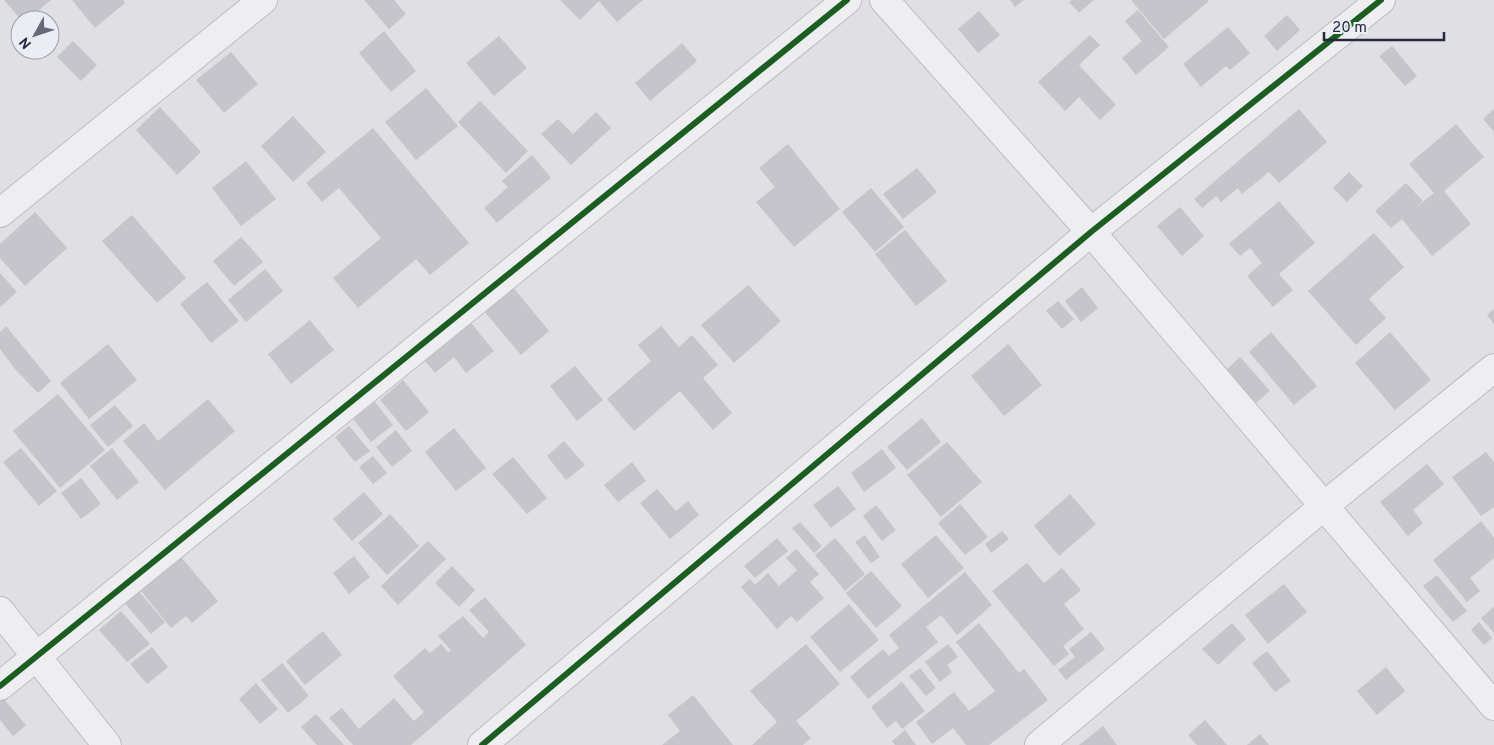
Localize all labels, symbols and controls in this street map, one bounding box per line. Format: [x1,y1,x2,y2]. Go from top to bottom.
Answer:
north arrow [10,10,60,60]
scale bar [1324,10,1444,42]
text: 20 m [1332,19,1367,38]
text: N [16,33,36,52]

